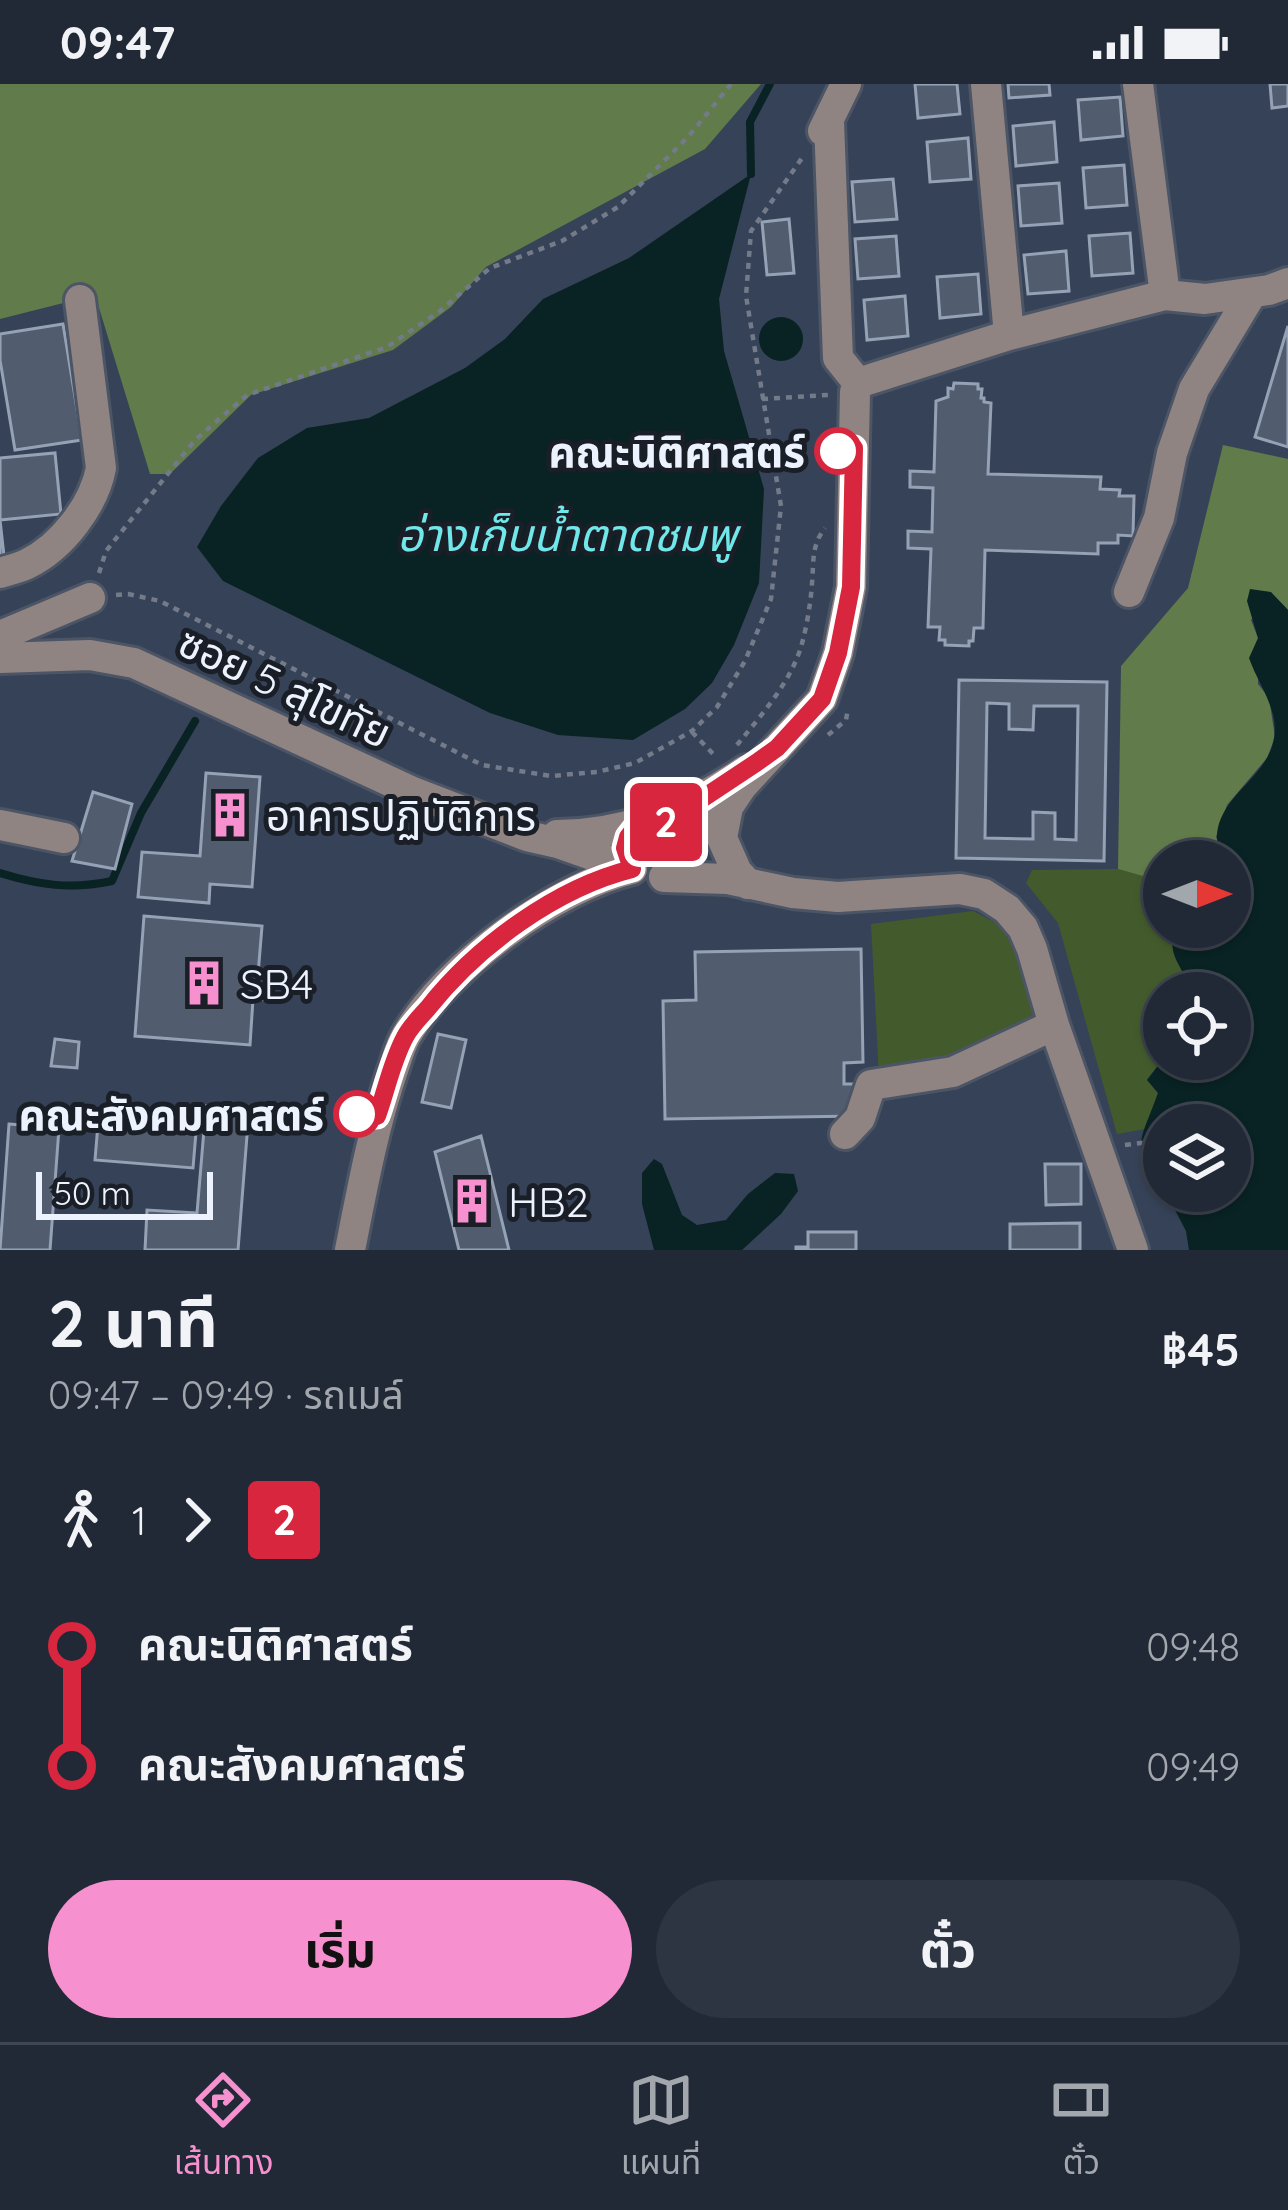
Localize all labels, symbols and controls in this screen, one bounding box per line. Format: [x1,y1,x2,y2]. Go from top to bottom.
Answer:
text: 09:47 [60,14,175,70]
place label: คณะนิติศาสตร์ [548,425,805,478]
marker: คณะนิติศาสตร์ [816,429,860,473]
water label: อ่างเก็บน้ำตาดชมพู [397,505,742,563]
street label: ซอย 5 สุโขทัย [170,615,400,759]
line badge: 2 [627,783,705,861]
place label: อาคารปฏิบัติการ [266,789,536,842]
building icon: อาคารปฏิบัติการ [205,790,255,840]
text: 2 [654,795,678,848]
north arrow [1143,840,1251,948]
map controls [1143,840,1251,1212]
place label: SB4 [240,957,313,1010]
building icon: SB4 [179,958,229,1008]
button: locate [1143,972,1251,1080]
place label: คณะสังคมศาสตร์ [18,1088,324,1141]
marker: คณะสังคมศาสตร์ [335,1092,379,1136]
button: layers [1143,1104,1251,1212]
scale bar [36,1166,213,1219]
text: 50 m [54,1172,131,1213]
place label: HB2 [508,1175,589,1228]
building icon: HB2 [447,1176,497,1226]
text: 2 นาที [48,1281,218,1364]
text: ฿45 [1161,1321,1240,1377]
text: 09:47 – 09:49 · รถเมล์ [48,1370,404,1419]
icon: walk [48,1487,114,1553]
icon: forward [164,1487,230,1553]
text: 2 [272,1493,296,1546]
text: 1 [132,1496,146,1545]
text: คณะนิติศาสตร์ [138,1615,413,1671]
text: 09:48 [1146,1622,1240,1671]
text: คณะสังคมศาสตร์ [138,1735,465,1791]
text: 09:49 [1146,1742,1240,1791]
button: เริ่ม [48,1880,632,2018]
button: ตั๋ว [656,1880,1240,2018]
tab: เส้นทาง [174,2067,273,2189]
tab: แผนที่ [621,2067,701,2189]
tab: ตั๋ว [1048,2067,1114,2189]

